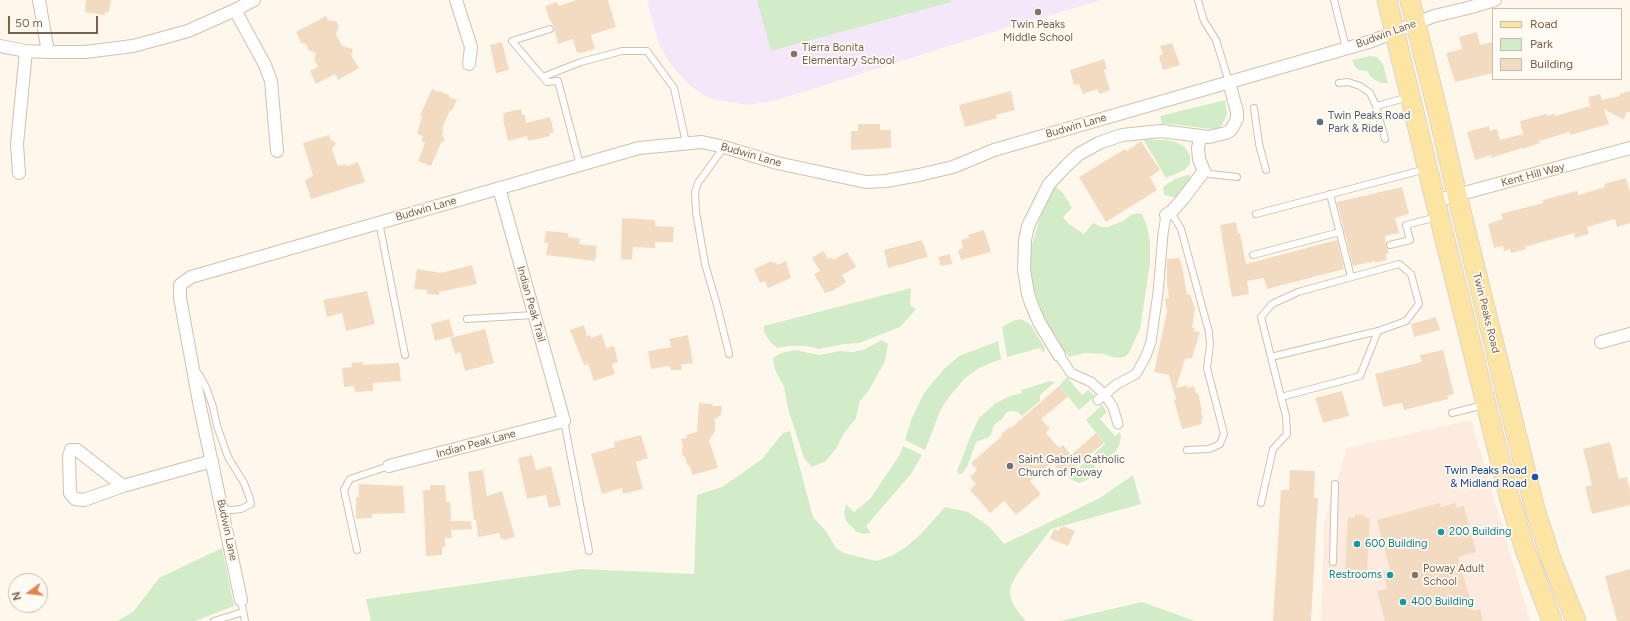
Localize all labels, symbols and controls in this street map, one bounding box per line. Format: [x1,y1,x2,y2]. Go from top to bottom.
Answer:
marker: Twin Peaks Middle School [1033,7,1043,17]
scale bar [10,8,100,34]
legend [1492,8,1622,80]
text: 50 m [15,16,43,30]
street label: Budwin Lane [1354,17,1418,51]
text: Road [1530,17,1558,31]
place label: Twin Peaks Middle School [1003,18,1073,44]
text: Park [1530,37,1553,51]
place label: Tierra Bonita Elementary School [802,41,894,67]
marker: Tierra Bonita Elementary School [789,49,799,59]
text: Building [1530,57,1573,71]
place label: Twin Peaks Road Park & Ride [1328,109,1410,135]
street label: Budwin Lane [1044,111,1108,141]
marker: Twin Peaks Road Park & Ride [1315,117,1325,127]
street label: Budwin Lane [719,140,783,170]
street label: Kent Hill Way [1500,160,1566,190]
street label: Budwin Lane [394,194,458,224]
street label: Indian Peak Trail [514,265,548,343]
street label: Twin Peaks Road [1470,271,1502,355]
street label: Indian Peak Lane [435,427,517,461]
place label: Saint Gabriel Catholic Church of Poway [1018,453,1125,479]
marker: Saint Gabriel Catholic Church of Poway [1005,461,1015,471]
place label: Twin Peaks Road & Midland Road [1445,464,1527,490]
marker: Twin Peaks Road & Midland Road [1530,472,1540,482]
street label: Budwin Lane [214,498,240,562]
place label: 200 Building [1449,525,1511,539]
marker: 200 Building [1436,527,1446,537]
place label: 600 Building [1365,537,1427,551]
marker: 600 Building [1352,539,1362,549]
place label: Poway Adult School [1423,562,1485,588]
place label: Restrooms [1329,568,1382,582]
marker: Restrooms [1385,570,1395,580]
marker: Poway Adult School [1410,570,1420,580]
north arrow [8,573,48,613]
text: N [10,590,24,602]
place label: 400 Building [1411,595,1474,609]
marker: 400 Building [1398,597,1408,607]

